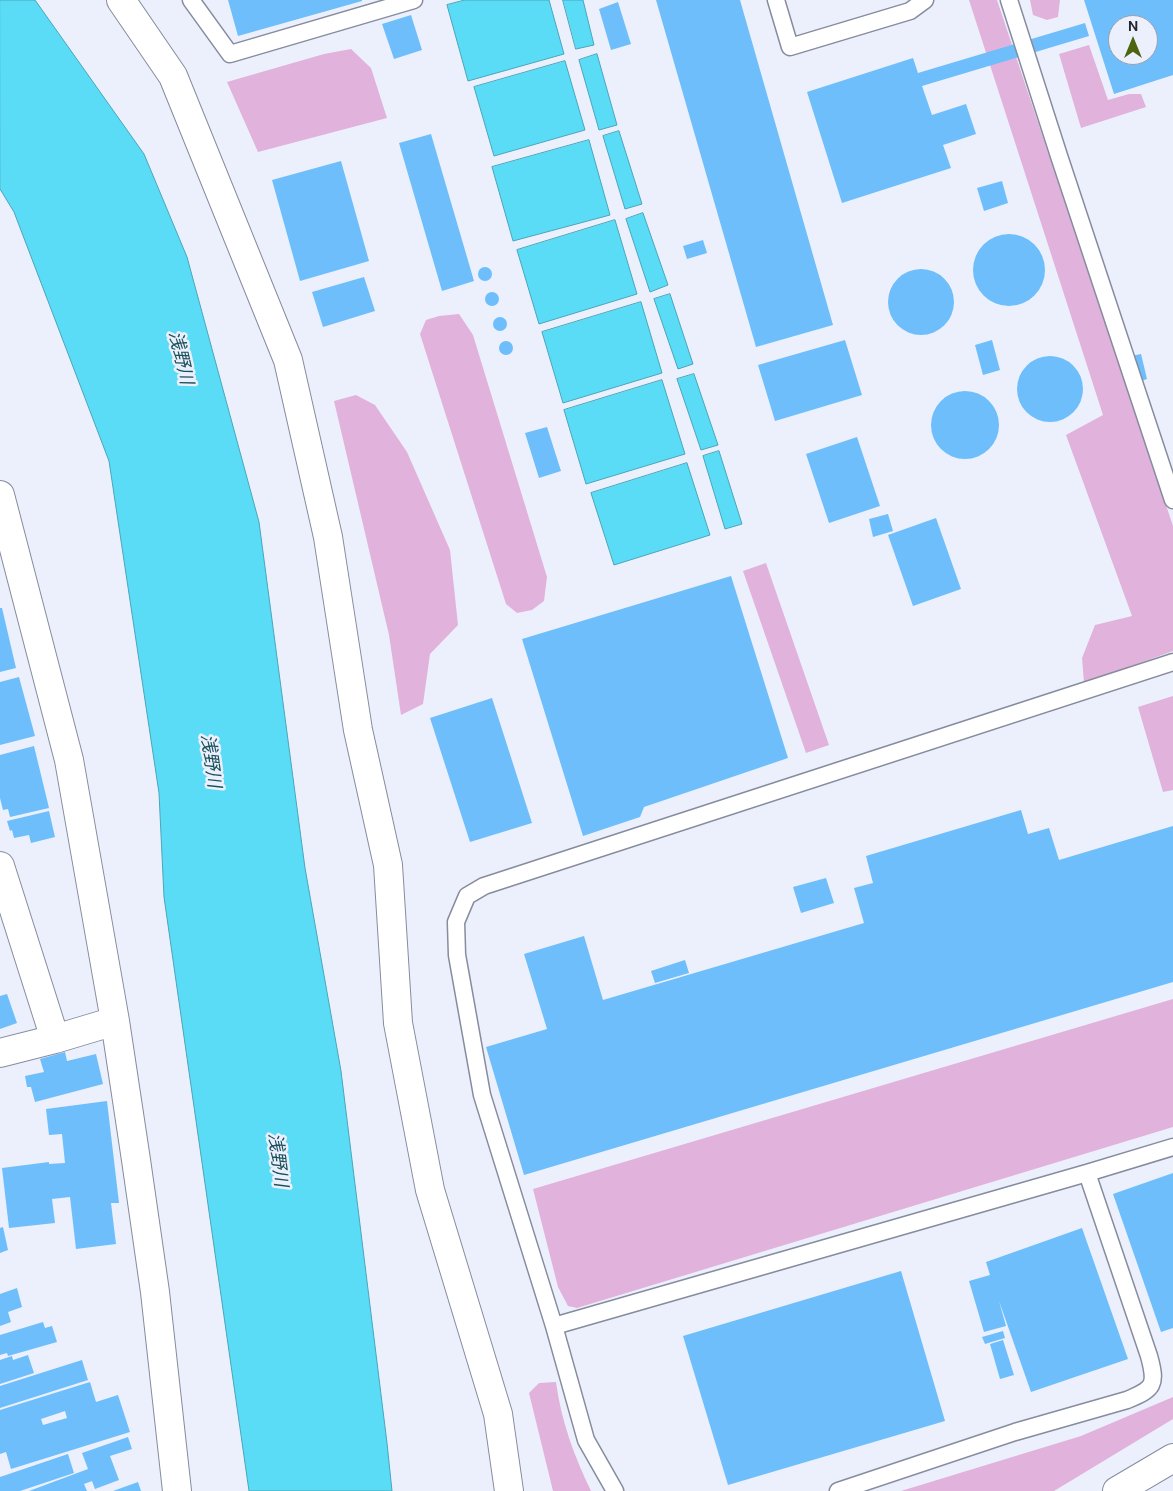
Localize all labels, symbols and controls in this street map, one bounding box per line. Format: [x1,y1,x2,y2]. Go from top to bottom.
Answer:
north arrow [1108,15,1158,65]
text: N [1128,17,1138,35]
water label: 浅野川 [163,329,197,387]
water label: 浅野川 [196,733,224,789]
water label: 浅野川 [263,1132,291,1188]

